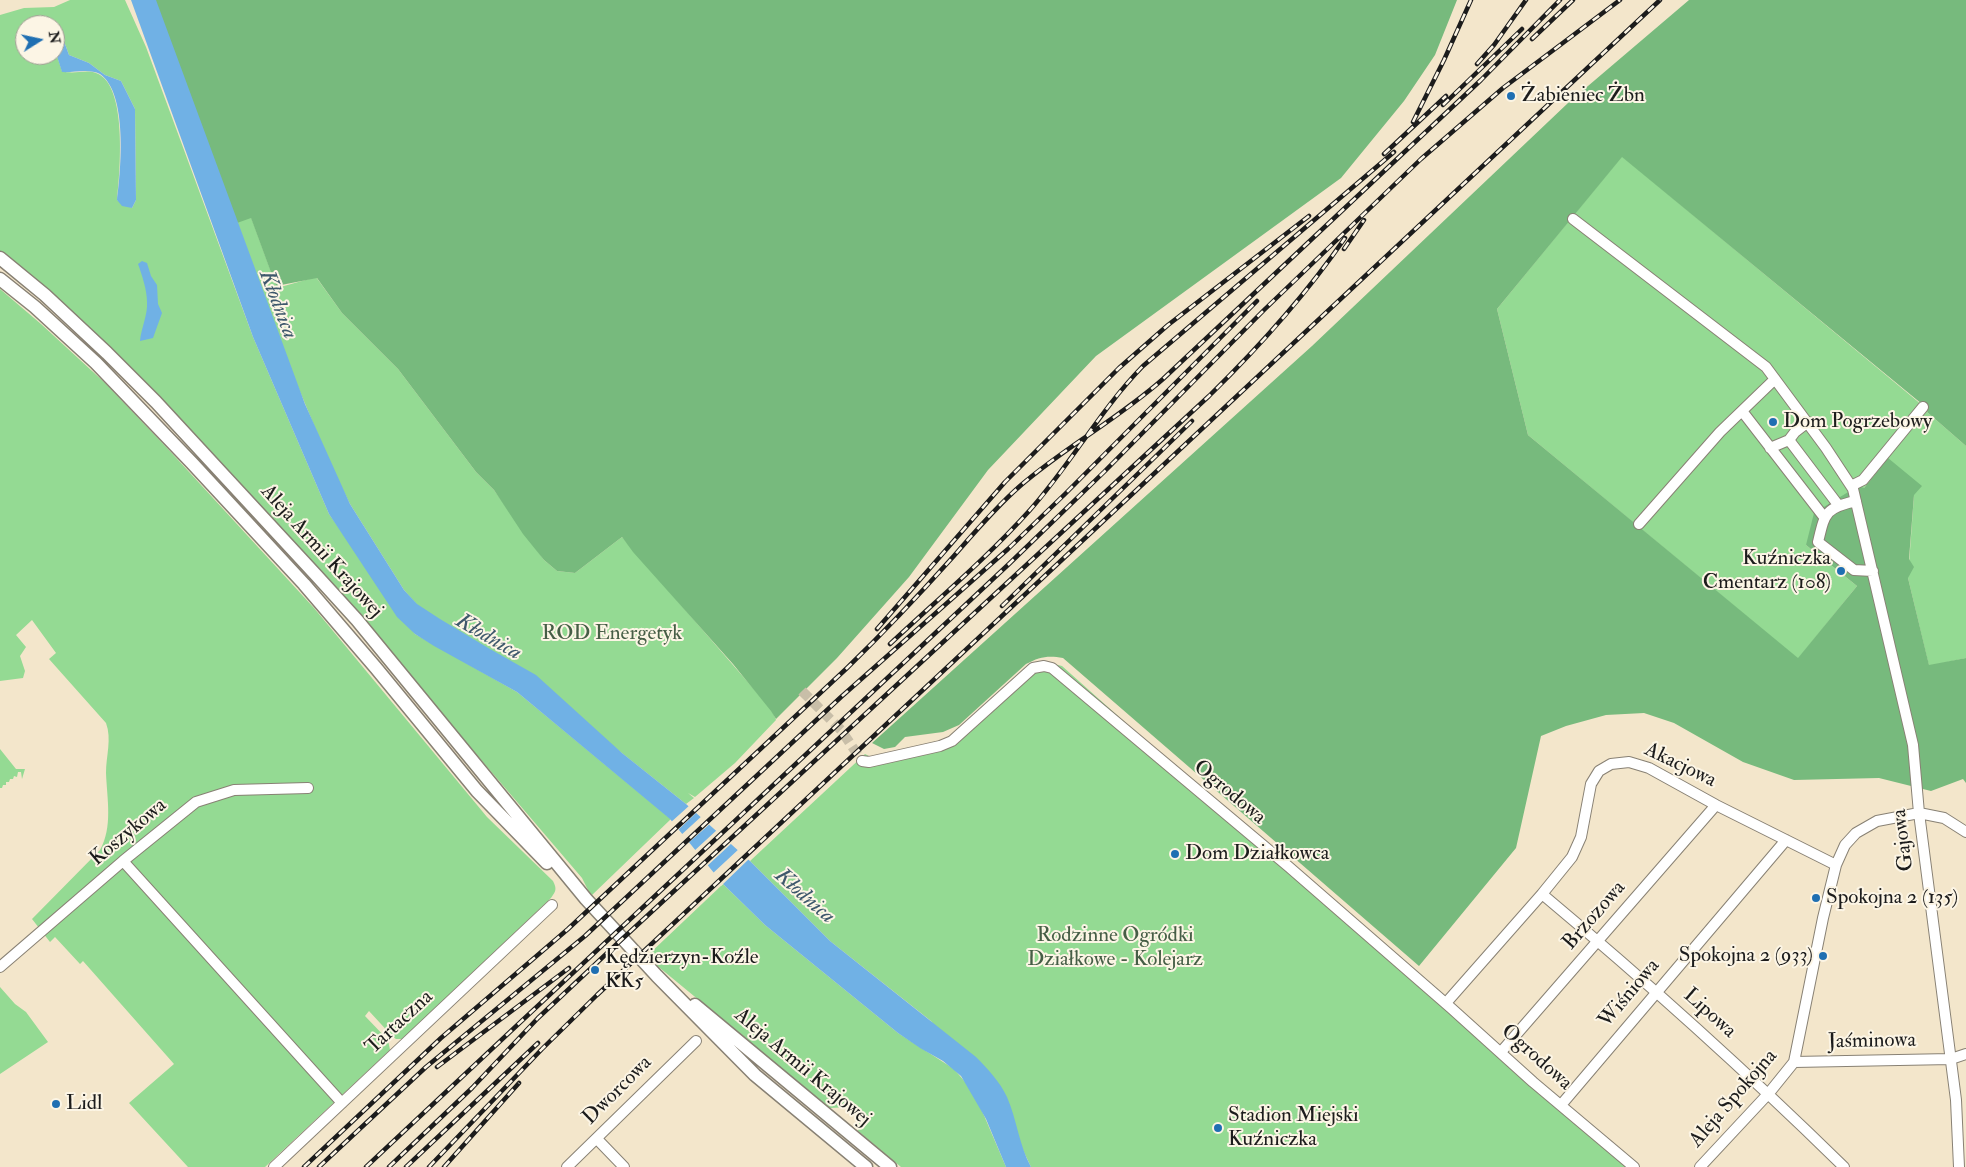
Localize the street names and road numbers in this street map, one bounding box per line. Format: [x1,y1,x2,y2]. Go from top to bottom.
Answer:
street label: Aleja Armii Krajowej [254,480,388,624]
street label: Akacjowa [1640,738,1720,794]
street label: Ogrodowa [1188,755,1270,831]
street label: Koszykowa [86,794,172,872]
street label: Gajowa [1888,807,1920,873]
street label: Brzozowa [1558,876,1632,956]
street label: Wiśniowa [1594,955,1666,1033]
street label: Lipowa [1677,984,1741,1044]
street label: Tartaczna [361,985,439,1061]
street label: Aleja Armii Krajowej [728,1003,876,1133]
street label: Ogrodowa [1495,1019,1577,1097]
street label: Jaśminowa [1828,1029,1916,1055]
street label: Aleja Spokojna [1685,1045,1783,1153]
street label: Dworcowa [578,1051,658,1131]

